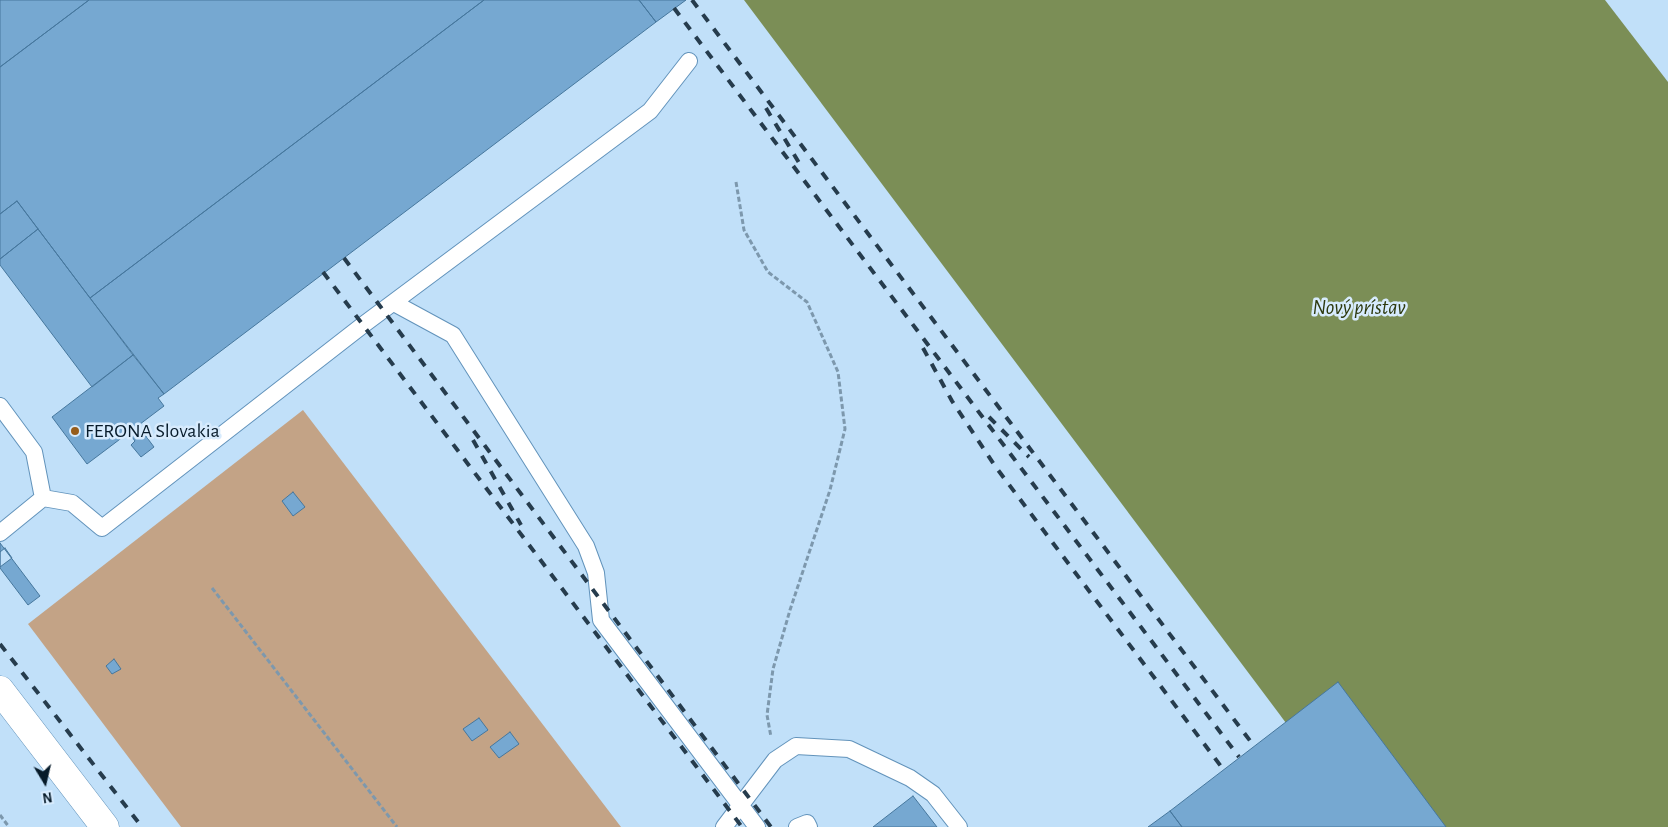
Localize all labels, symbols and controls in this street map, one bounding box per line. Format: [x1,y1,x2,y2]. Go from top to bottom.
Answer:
water label: Nový prístav [1312,295,1406,321]
place label: FERONA Slovakia [85,419,220,443]
marker: FERONA Slovakia [69,425,81,437]
north arrow [20,757,70,807]
text: N [41,789,53,804]

